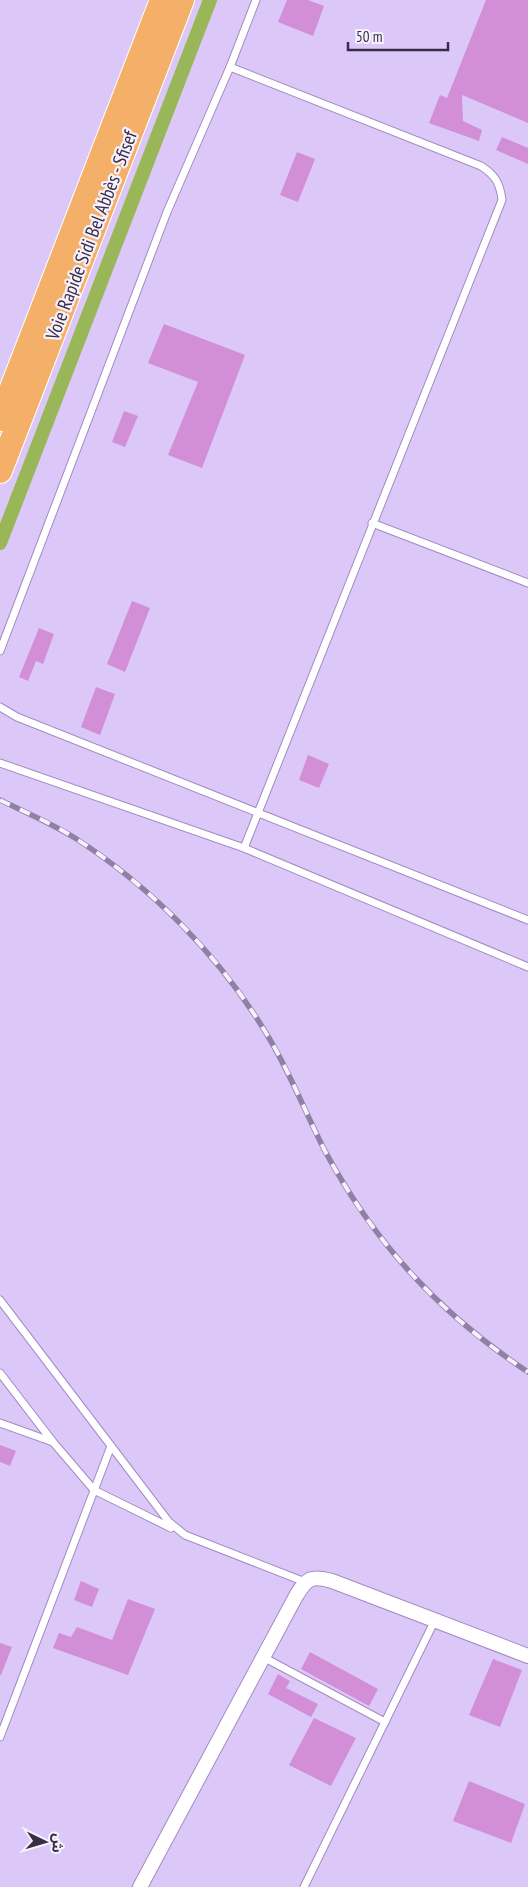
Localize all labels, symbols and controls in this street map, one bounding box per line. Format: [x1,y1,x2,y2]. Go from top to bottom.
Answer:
scale bar [348,20,448,52]
text: 50 m [356,27,382,46]
street label: Voie Rapide Sidi Bel Abbès - Sfisef [40,126,142,344]
north arrow [20,1817,70,1867]
text: ش [48,1833,68,1853]

